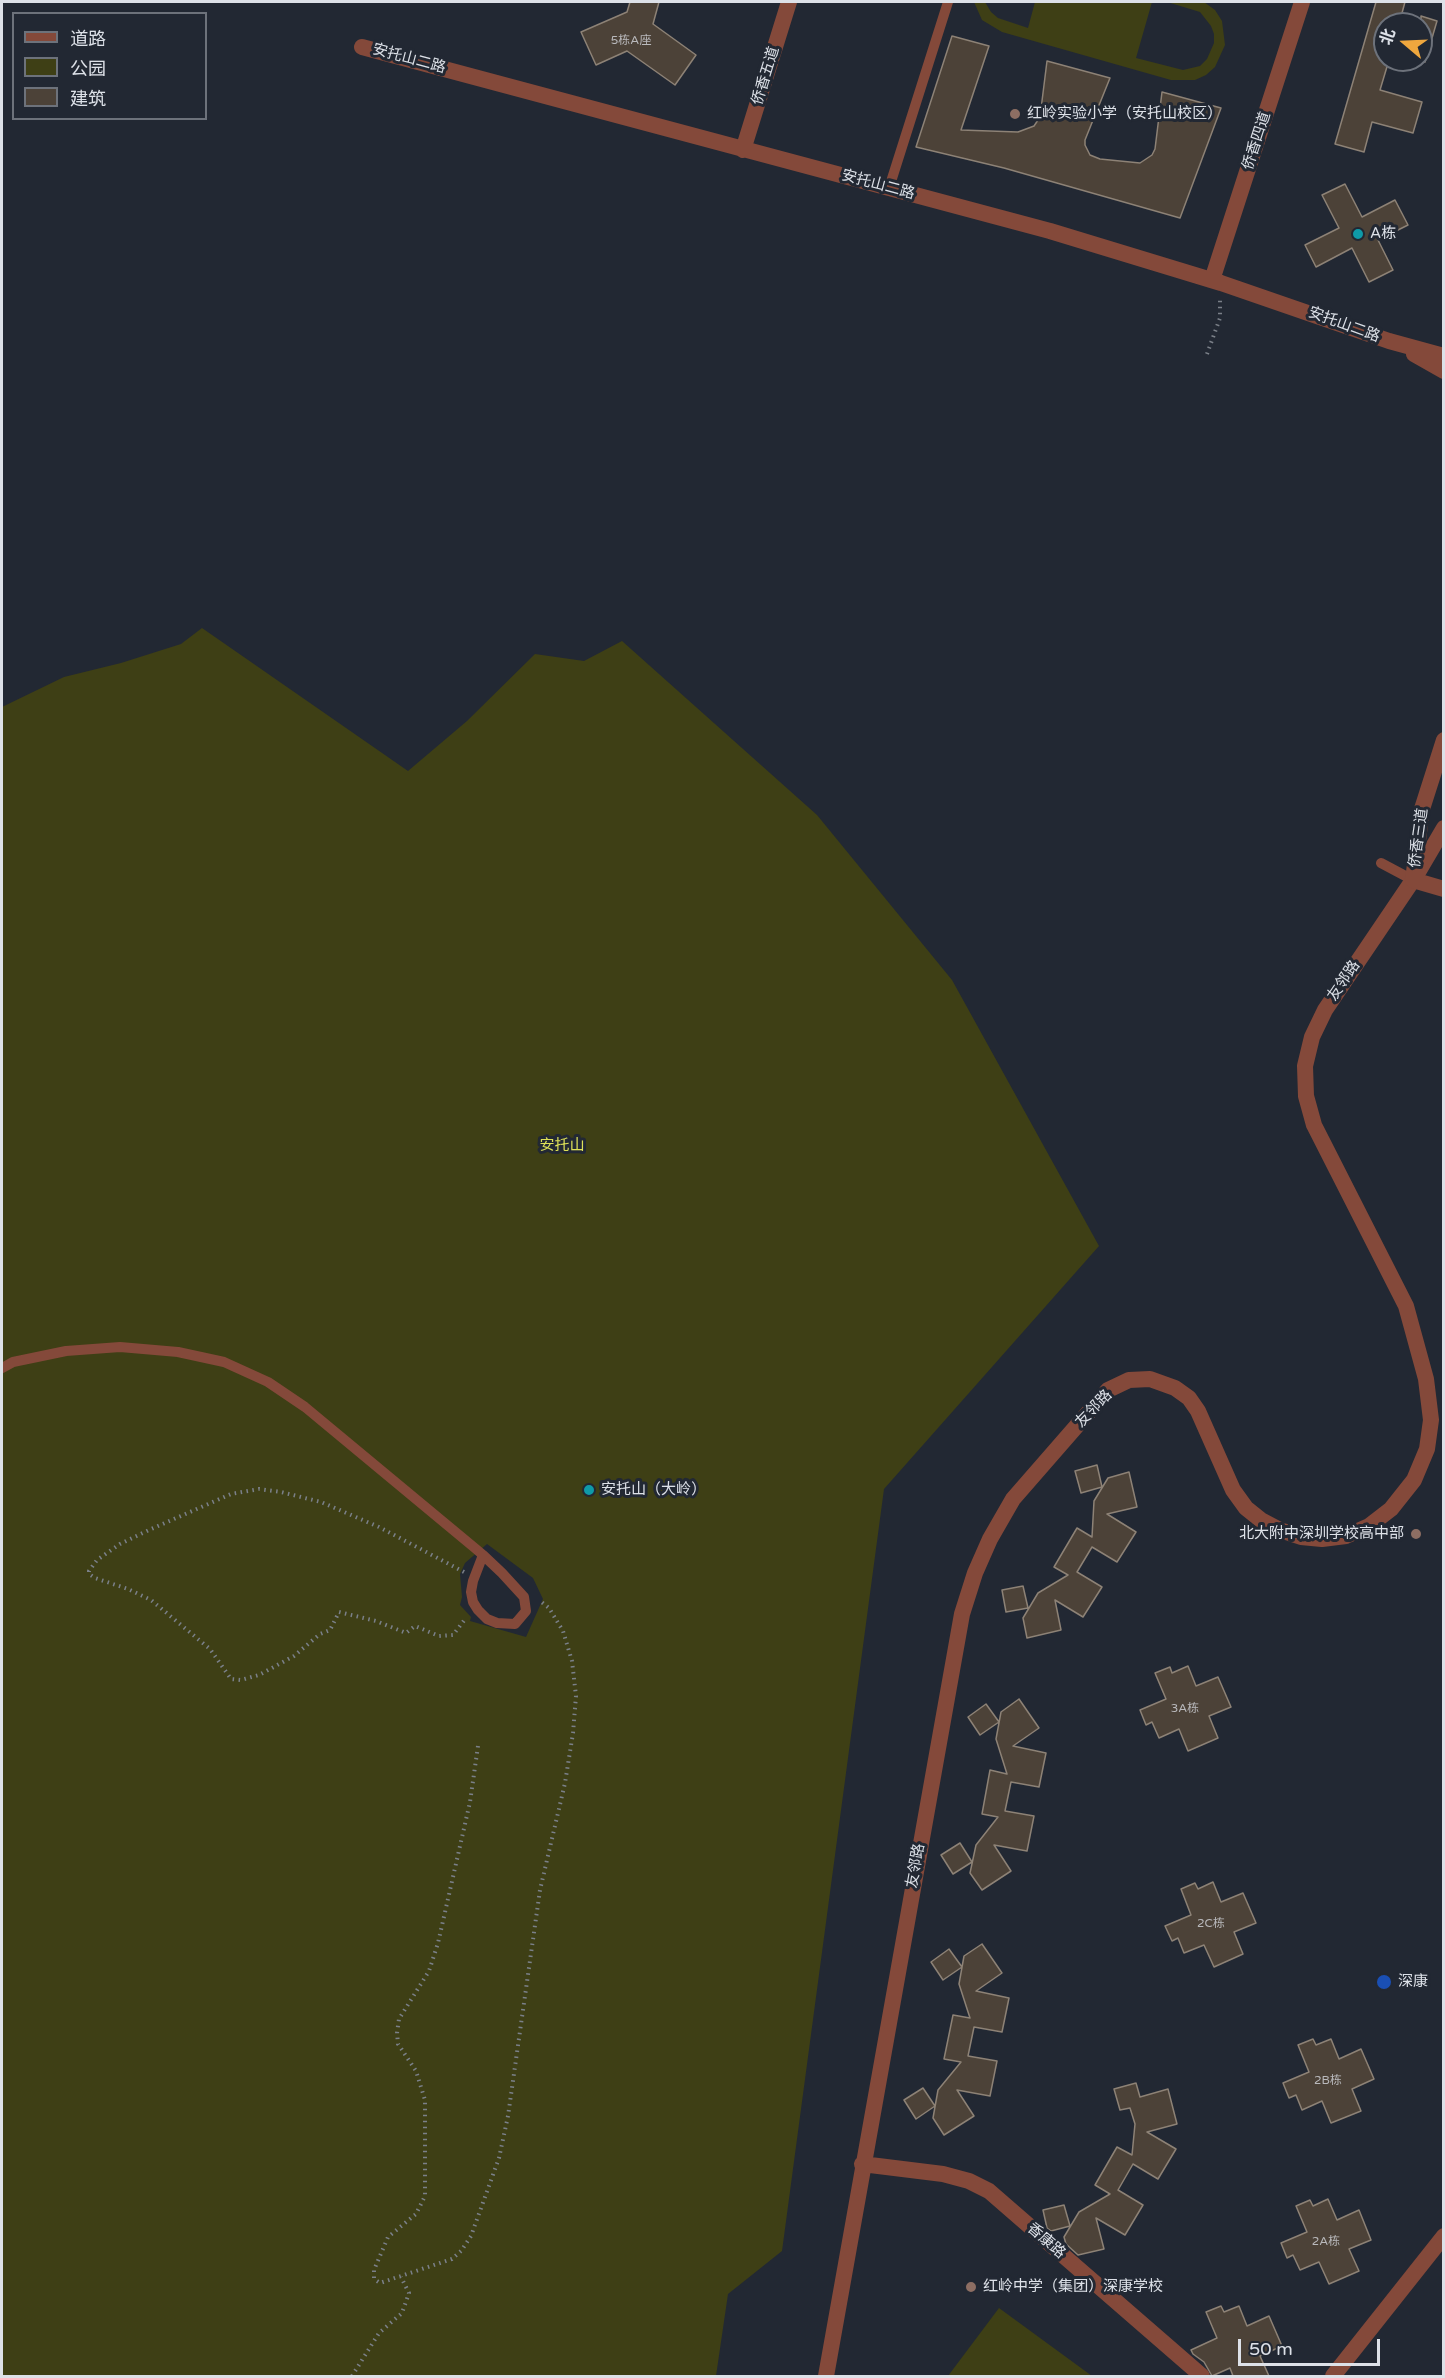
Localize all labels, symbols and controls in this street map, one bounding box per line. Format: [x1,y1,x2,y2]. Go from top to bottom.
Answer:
legend [12,12,207,120]
north arrow [1373,12,1433,72]
text: 北 [1376,26,1400,48]
text: 道路 [70,28,106,50]
house number: 5栋A座 [611,34,651,48]
street label: 安托山二路 [370,41,448,77]
street label: 侨香五道 [749,45,783,107]
text: 公园 [70,58,106,80]
text: 建筑 [70,88,106,110]
place label: 红岭实验小学（安托山校区） [1027,105,1222,123]
marker: 红岭实验小学（安托山校区） [1008,107,1022,121]
street label: 侨香四道 [1239,110,1275,172]
street label: 安托山二路 [839,167,917,203]
place label: A栋 [1370,225,1396,243]
marker: A栋 [1351,227,1365,241]
street label: 安托山二路 [1306,304,1382,346]
street label: 侨香三道 [1406,807,1432,869]
street label: 友邻路 [1324,957,1364,1005]
park label: 安托山 [540,1137,584,1155]
street label: 友邻路 [1072,1387,1116,1431]
place label: 安托山（大岭） [601,1481,706,1499]
marker: 安托山（大岭） [582,1483,596,1497]
place label: 北大附中深圳学校高中部 [1239,1525,1404,1543]
marker: 北大附中深圳学校高中部 [1409,1527,1423,1541]
house number: 3A栋 [1171,1702,1199,1716]
street label: 友邻路 [903,1842,929,1890]
house number: 2C栋 [1197,1917,1225,1931]
marker: 深康 [1375,1973,1393,1991]
place label: 深康 [1398,1973,1428,1991]
house number: 2B栋 [1314,2074,1342,2088]
street label: 香康路 [1023,2219,1069,2263]
house number: 2A栋 [1312,2235,1340,2249]
place label: 红岭中学（集团）深康学校 [983,2278,1163,2296]
marker: 红岭中学（集团）深康学校 [964,2280,978,2294]
scale bar [1241,2327,1384,2365]
text: 50 m [1249,2338,1293,2360]

